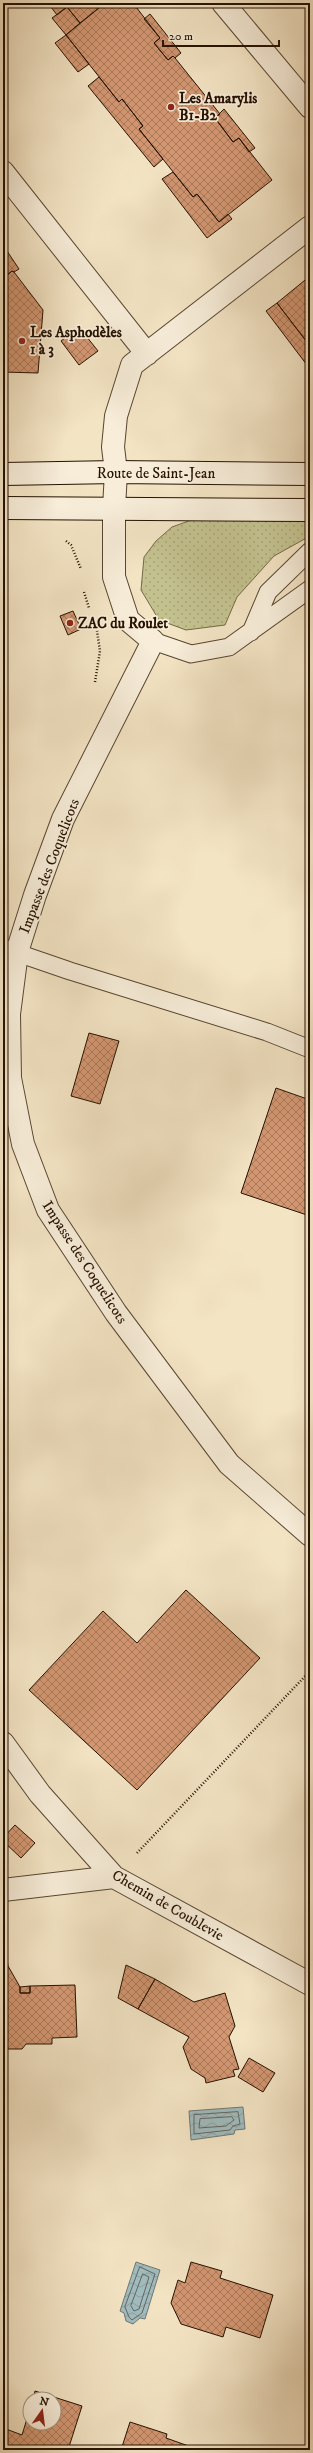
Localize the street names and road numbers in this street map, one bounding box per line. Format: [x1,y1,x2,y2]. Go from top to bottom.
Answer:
street label: Route de Saint-Jean [97,464,215,483]
street label: Impasse des Coquelicots [15,796,84,936]
street label: Impasse des Coquelicots [38,1197,131,1327]
street label: Chemin de Coublevie [108,1866,227,1945]

